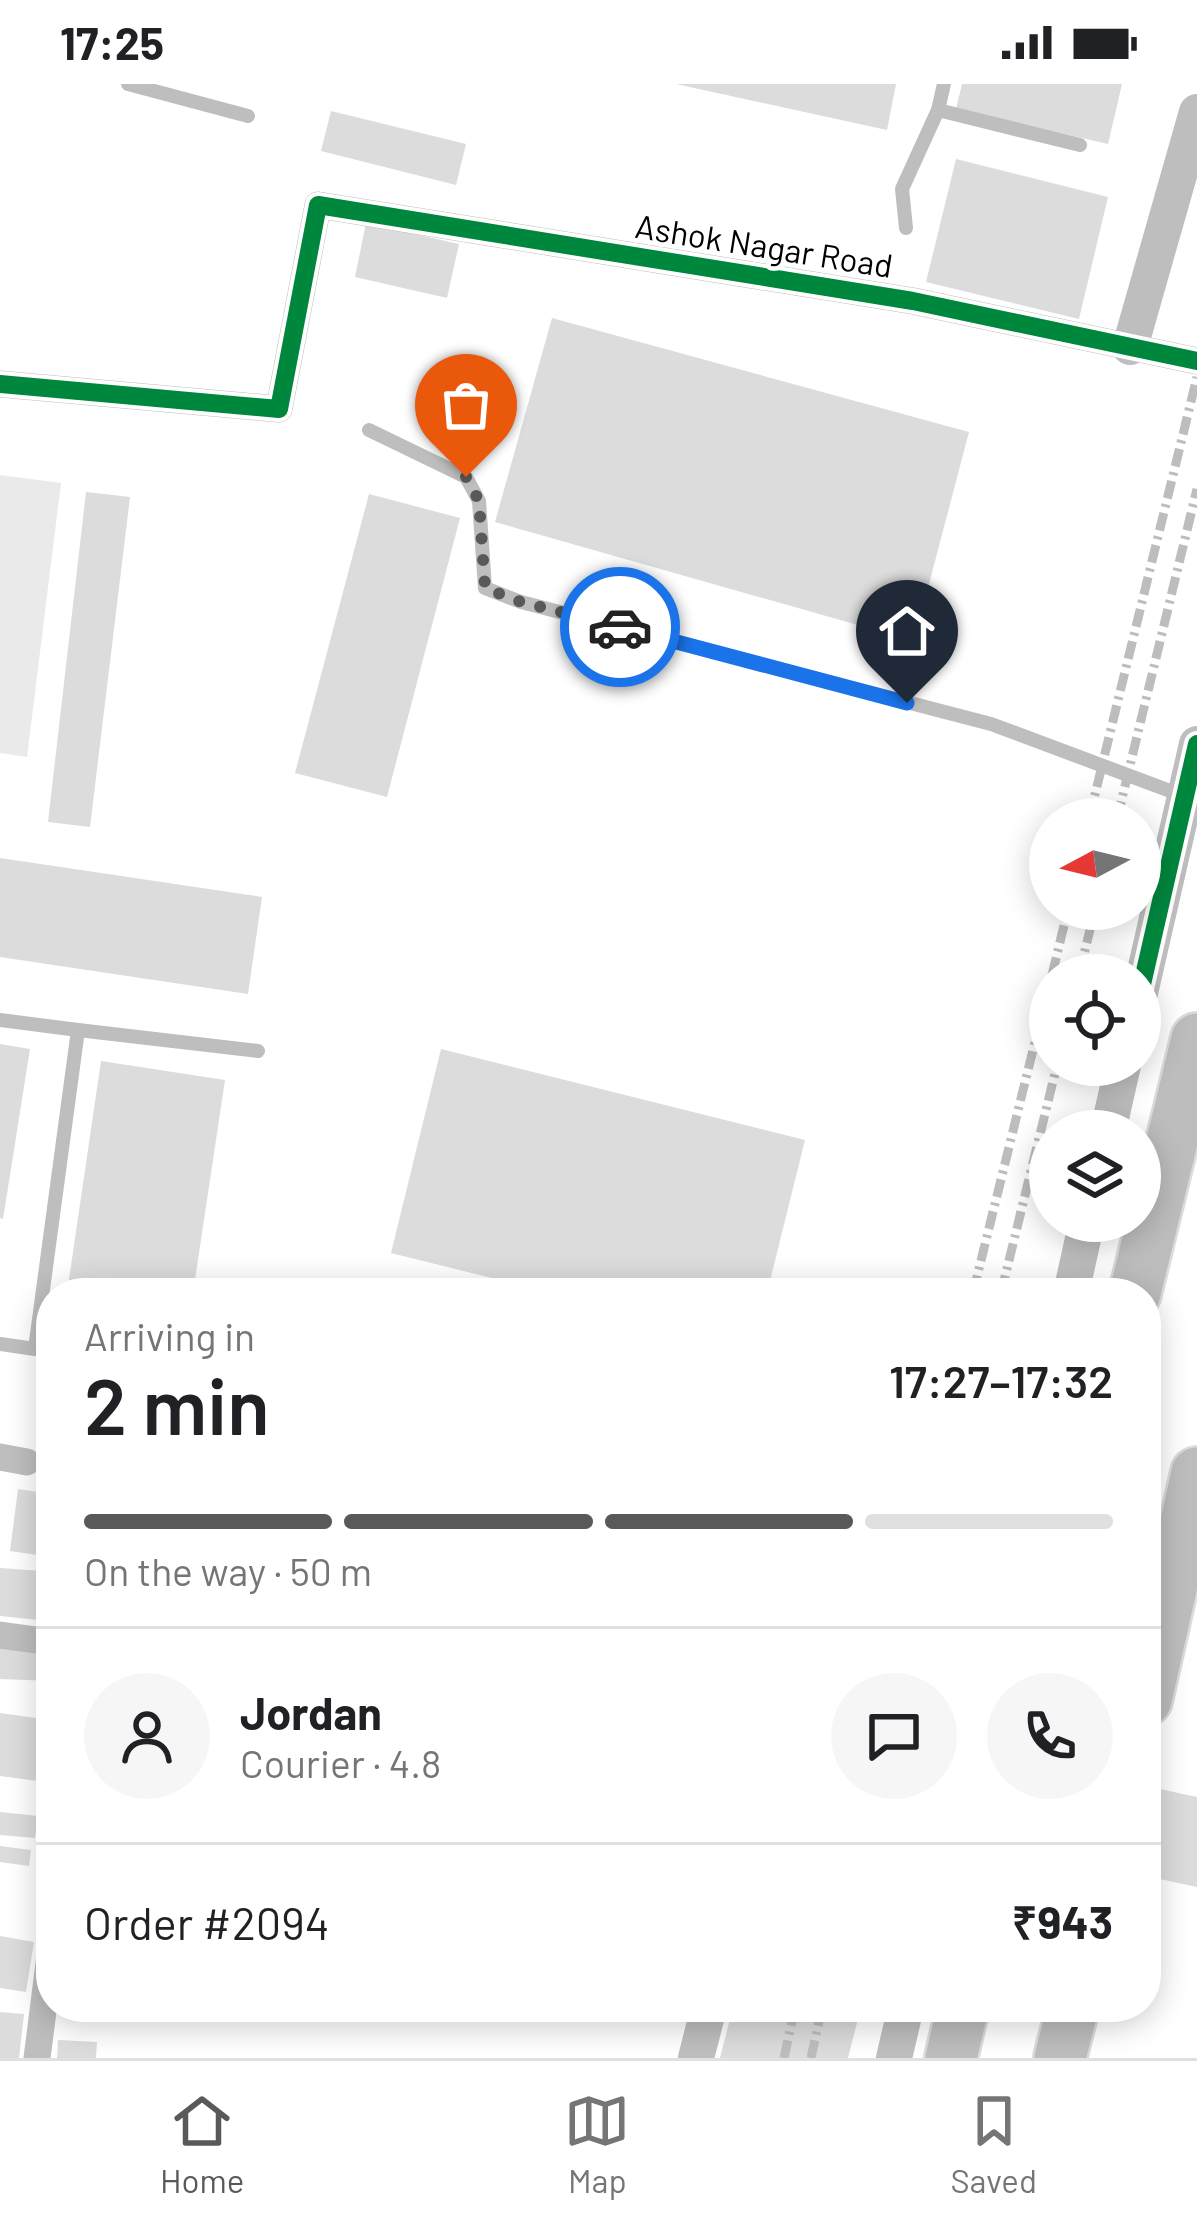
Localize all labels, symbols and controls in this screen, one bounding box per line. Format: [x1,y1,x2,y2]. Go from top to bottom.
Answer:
text: 17:25 [60,15,164,69]
street label: Ashok Nagar Road [633,205,896,285]
pin [415,354,517,477]
icon: bag [433,372,499,438]
courier [560,567,680,687]
pin [856,580,958,703]
icon: car [587,594,653,660]
icon: home [874,598,940,664]
north arrow [1029,798,1161,930]
map controls [1029,798,1161,1242]
button: locate [1029,954,1161,1086]
button: layers [1029,1110,1161,1242]
text: Arriving in [84,1312,255,1359]
text: 17:27–17:32 [889,1353,1113,1407]
text: 2 min [84,1357,270,1451]
text: On the way · 50 m [84,1547,372,1594]
button: person [84,1673,210,1799]
button: chat [831,1673,957,1799]
button: phone [987,1673,1113,1799]
text: Jordan [240,1685,382,1739]
text: Courier · 4.8 [240,1739,441,1786]
text: ₹943 [1012,1894,1113,1948]
text: Order #2094 [84,1895,330,1949]
tab: Home [160,2088,244,2200]
tab: Map [564,2088,630,2200]
tab: Saved [950,2088,1037,2200]

